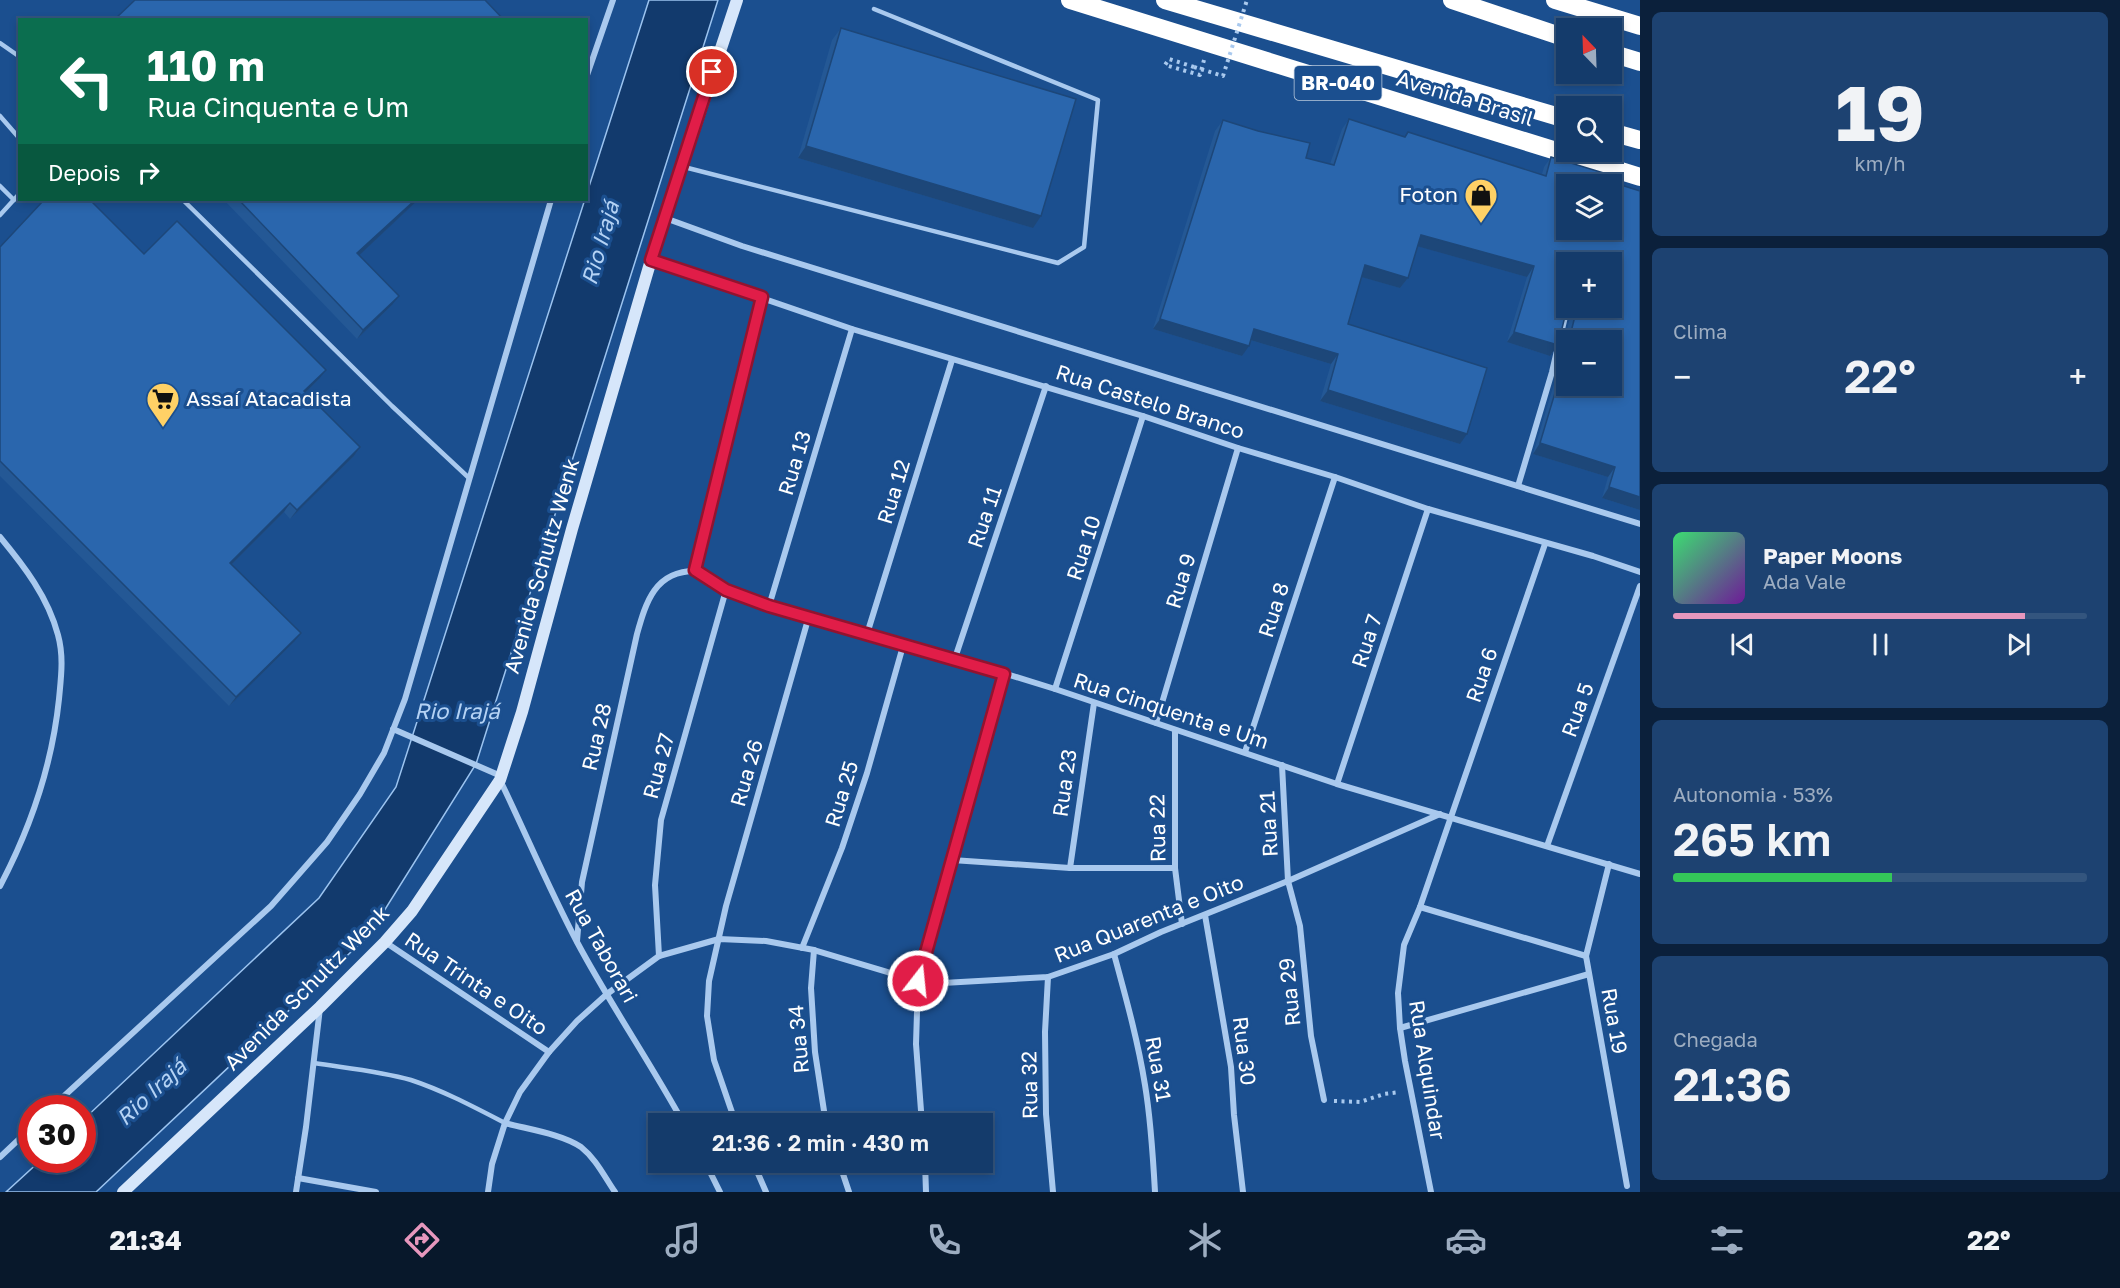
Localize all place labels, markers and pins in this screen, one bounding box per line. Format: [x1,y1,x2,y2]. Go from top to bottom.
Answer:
pin [686,46,737,97]
shop icon: Foton [1463,177,1499,224]
place label: Foton [1399,181,1458,207]
supermarket icon: Assaí Atacadista [145,381,181,428]
place label: Assaí Atacadista [186,385,352,411]

